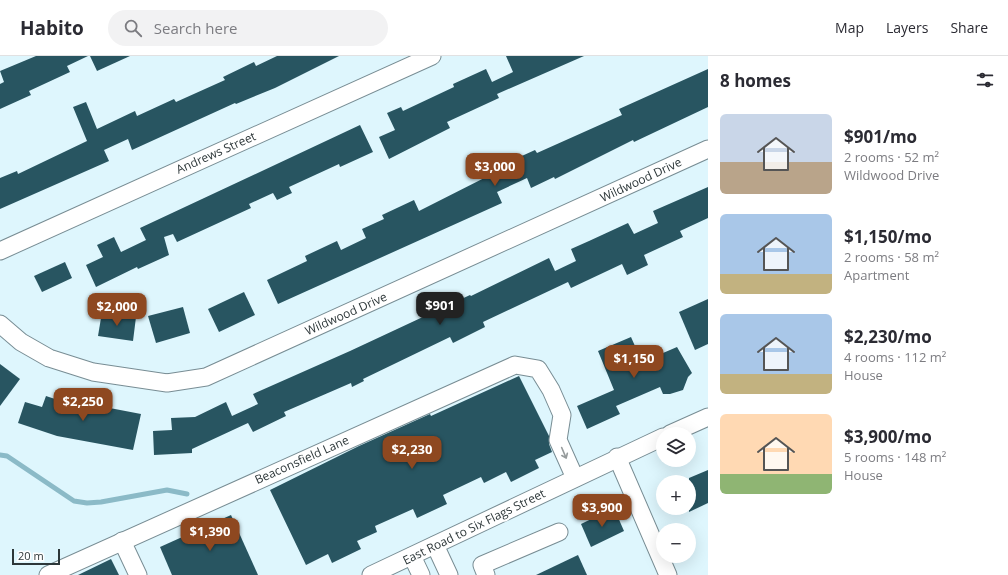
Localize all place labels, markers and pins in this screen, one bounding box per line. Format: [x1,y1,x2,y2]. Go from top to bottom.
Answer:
pin: $3,000 [462,153,528,187]
pin: $901 [416,292,464,326]
pin: $2,000 [84,293,150,327]
pin: $1,150 [601,345,667,379]
pin: $2,250 [50,388,116,422]
pin: $2,230 [379,436,445,470]
pin: $3,900 [569,494,635,528]
pin: $1,390 [177,518,243,552]

